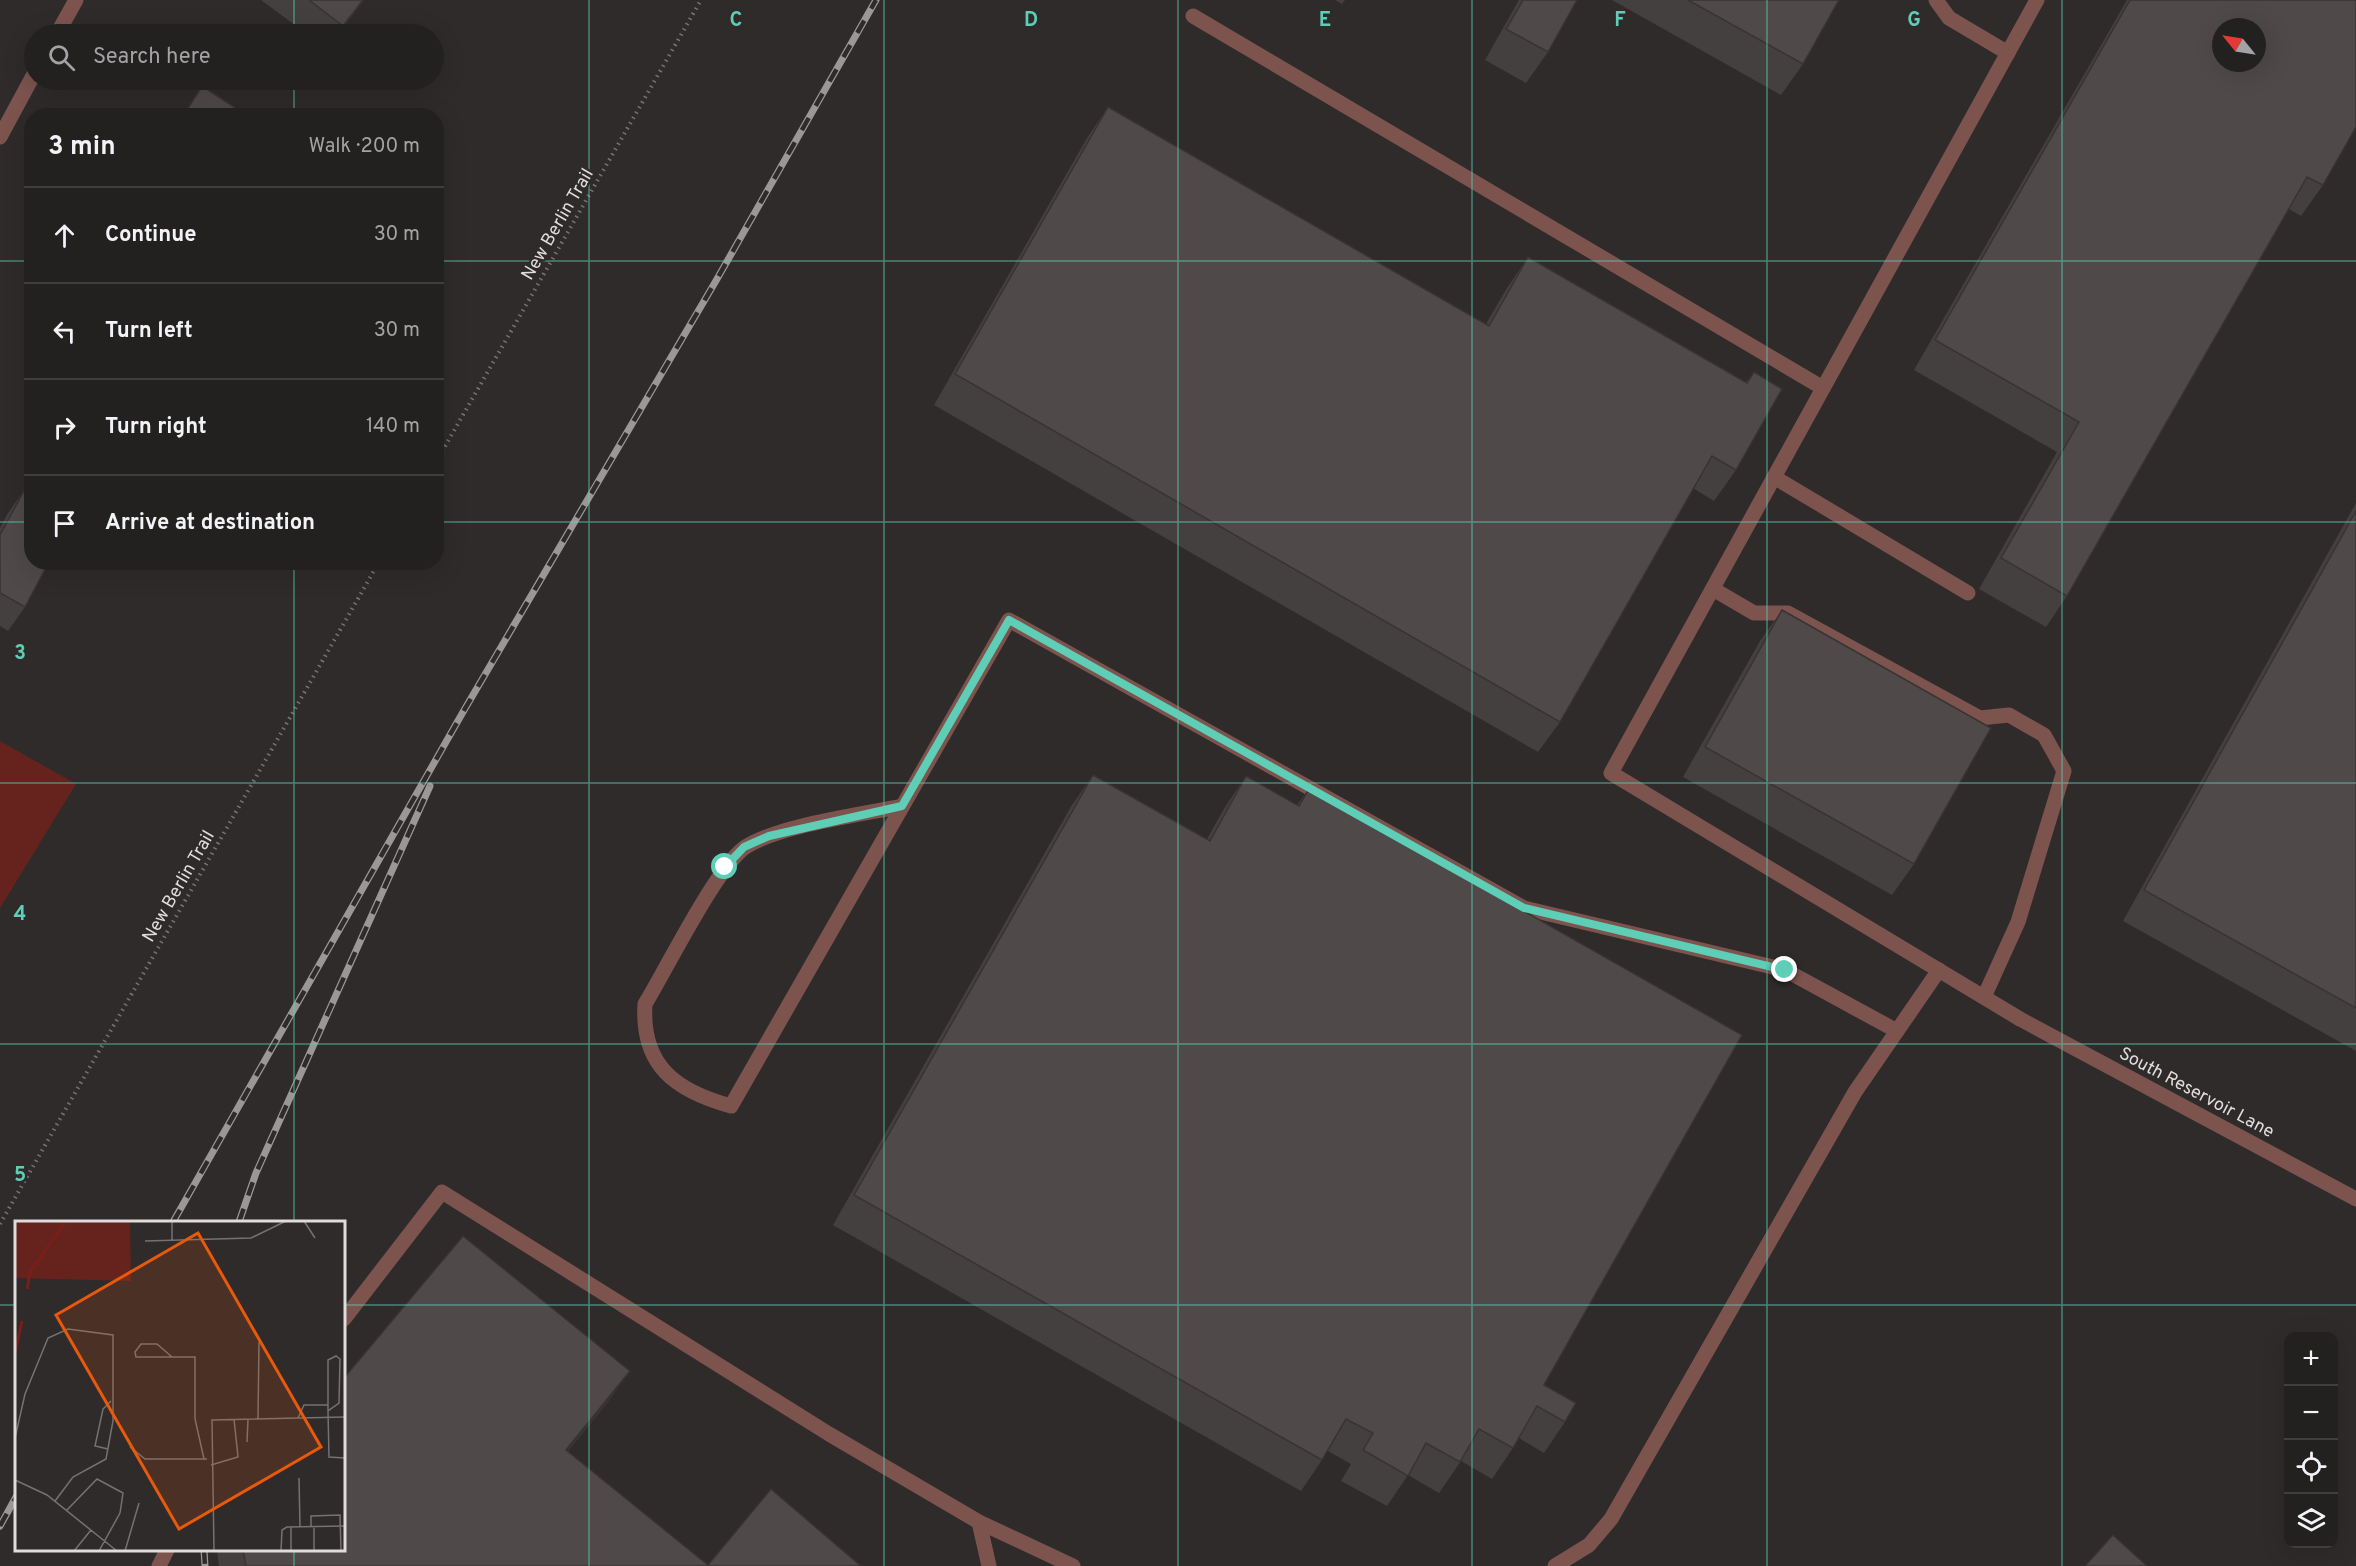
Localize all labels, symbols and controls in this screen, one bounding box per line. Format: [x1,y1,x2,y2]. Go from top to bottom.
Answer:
text: C [730,8,742,34]
text: D [1024,8,1038,34]
text: E [1319,8,1331,34]
text: F [1614,8,1626,34]
text: G [1907,8,1921,34]
north arrow [2212,18,2266,72]
search box [24,24,444,90]
icon: search [45,41,78,74]
text: Search here [93,44,211,71]
text: 3 min [48,131,116,164]
text: Walk · 200 m [309,134,420,160]
street label: New Berlin Trail [517,165,600,285]
icon: ahead [48,219,81,252]
text: Continue [105,222,196,249]
text: 30 m [374,222,420,248]
icon: left [48,315,81,348]
text: Turn left [105,318,193,345]
text: 30 m [374,318,420,344]
icon: right [48,411,81,444]
text: Turn right [105,414,207,441]
text: 140 m [366,414,420,440]
icon: arrive [48,507,81,540]
text: Arrive at destination [105,510,315,537]
text: 3 [14,641,26,667]
street label: New Berlin Trail [138,827,221,947]
route start [711,853,737,879]
text: 4 [14,902,26,928]
route end [1771,956,1797,982]
street label: South Reservoir Lane [2115,1043,2278,1144]
text: 5 [14,1163,26,1189]
inset map [15,1221,345,1551]
map controls [2284,1332,2338,1548]
button: + [2284,1332,2338,1386]
button: − [2284,1386,2338,1440]
button: locate [2284,1440,2338,1494]
button: layers [2284,1494,2338,1548]

